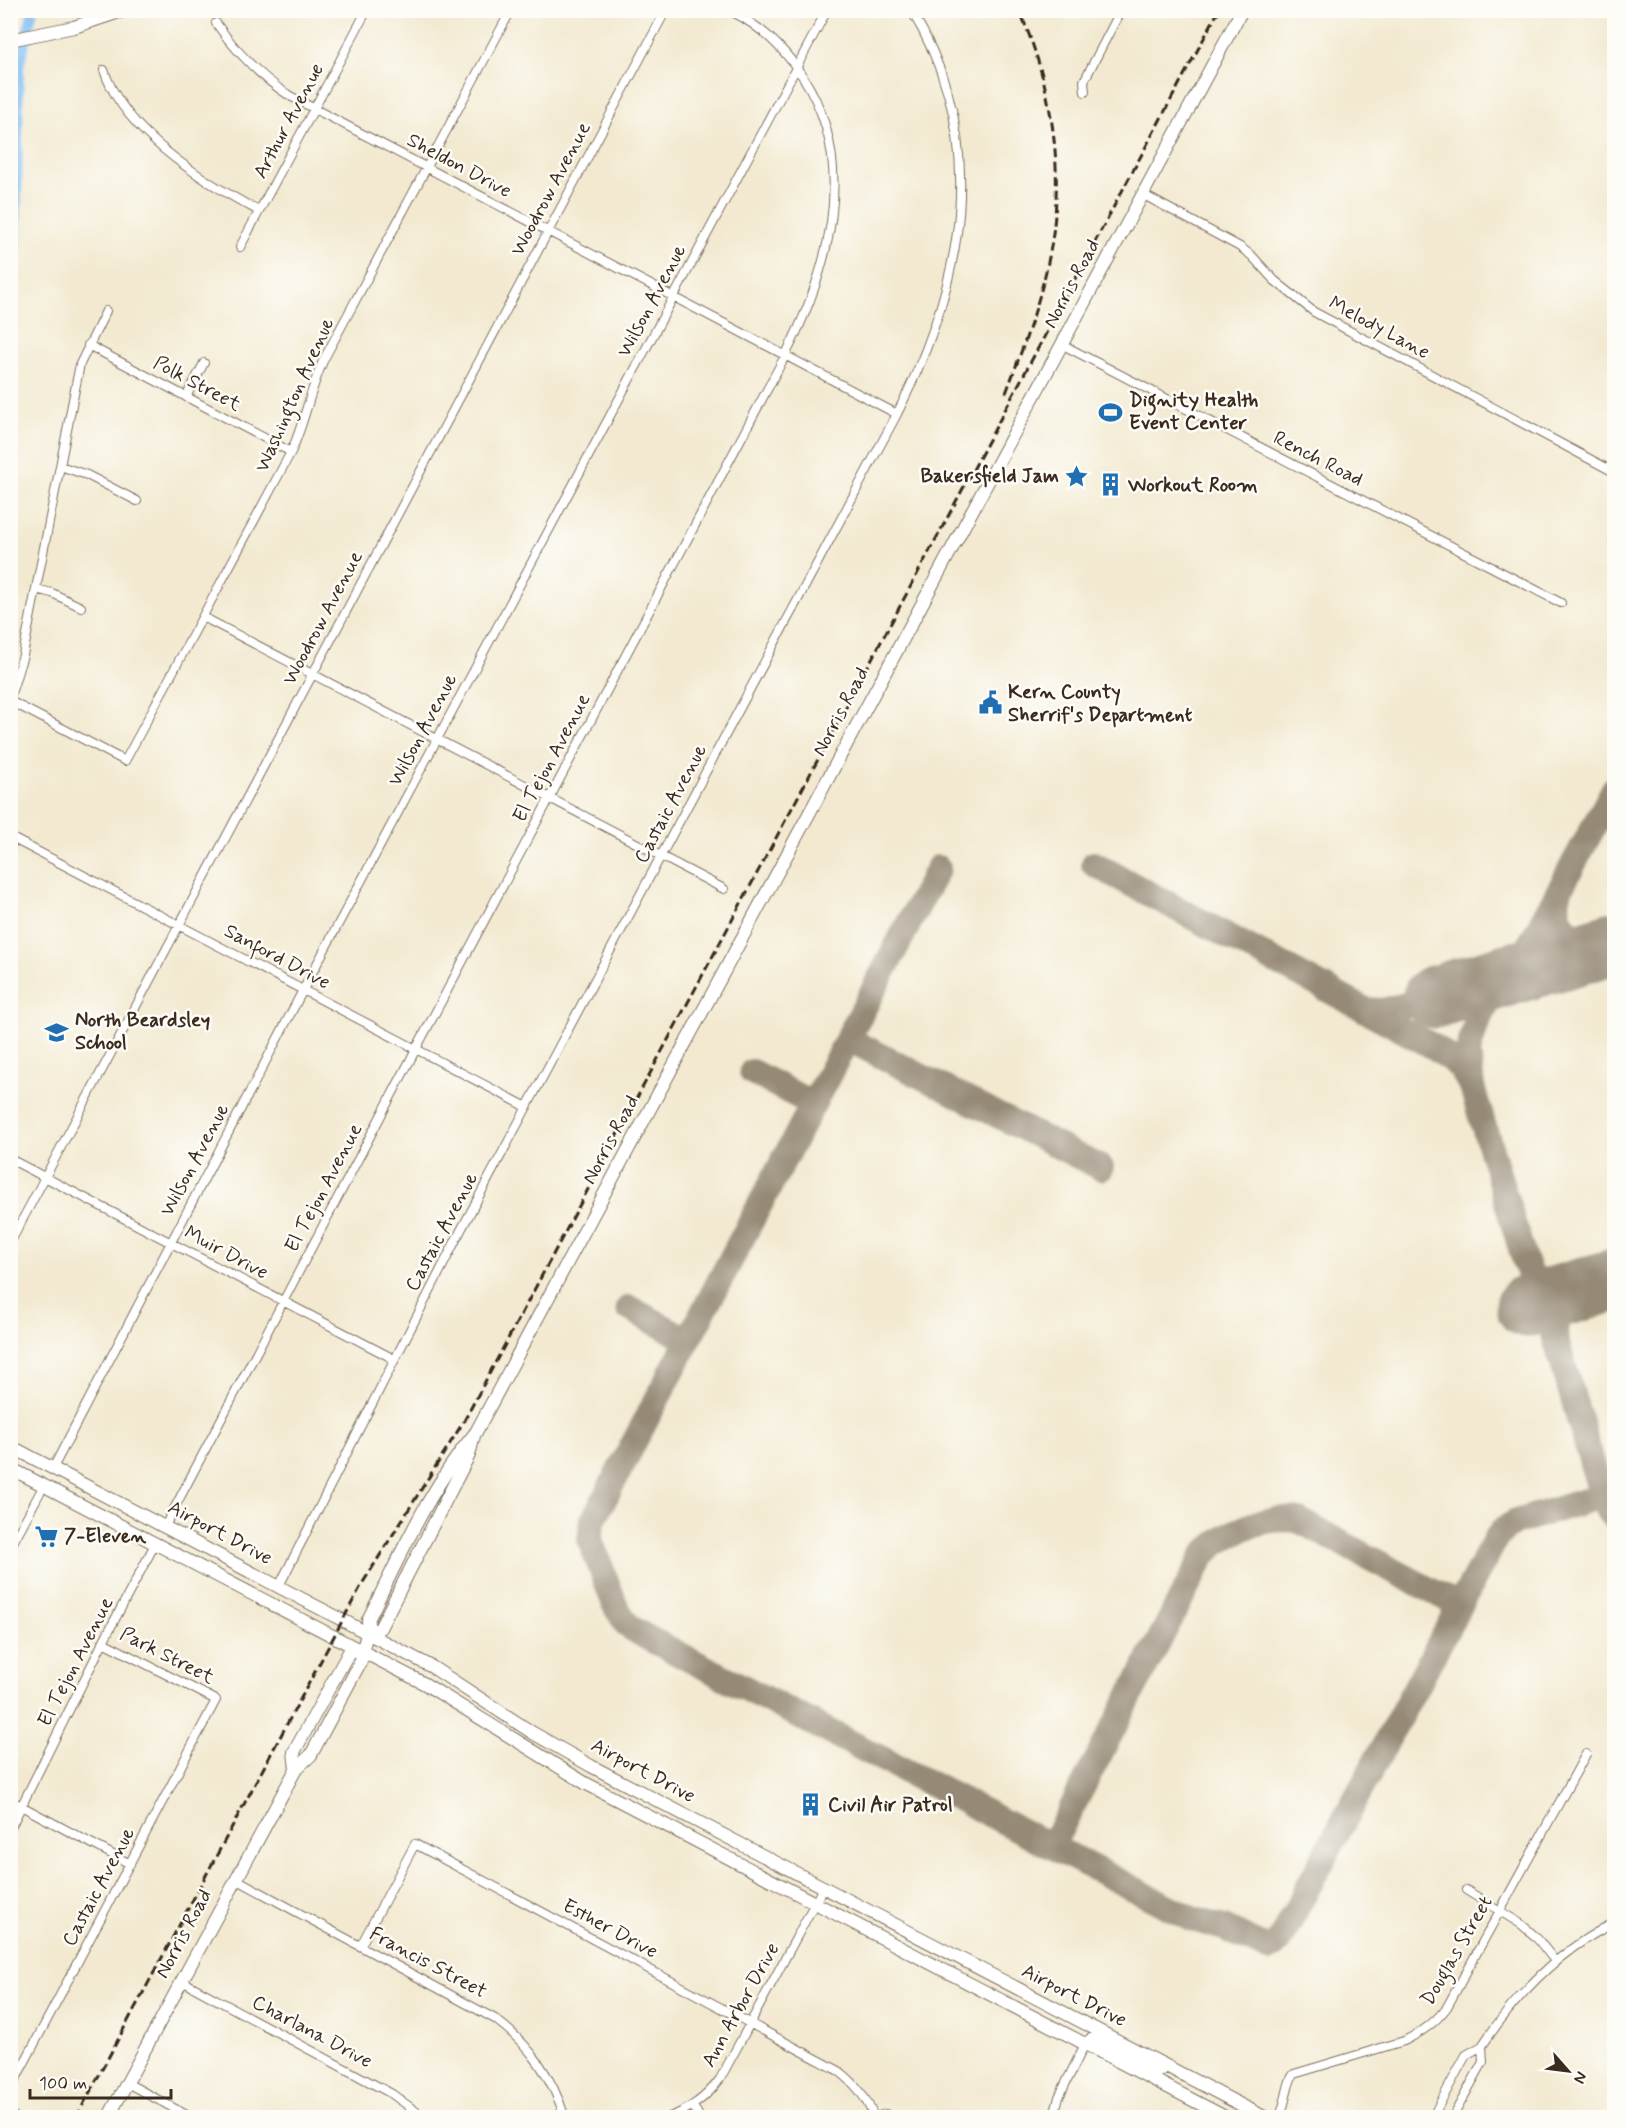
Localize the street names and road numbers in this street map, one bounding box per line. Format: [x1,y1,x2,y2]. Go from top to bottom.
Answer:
street label: Arthur Avenue [247,59,331,183]
street label: Woodrow Avenue [504,117,598,261]
street label: Sheldon Drive [402,127,516,205]
street label: Norris Road [1037,235,1107,333]
street label: Wilson Avenue [611,240,693,362]
street label: Melody Lane [1324,290,1434,366]
street label: Washington Avenue [249,314,343,477]
street label: Polk Street [148,350,246,418]
street label: Rench Road [1268,425,1368,493]
street label: Woodrow Avenue [276,546,370,690]
street label: Norris Road [806,663,876,761]
street label: Wilson Avenue [382,669,464,791]
street label: El Tejon Avenue [507,689,597,827]
street label: Castaic Avenue [628,740,714,868]
street label: Sanford Drive [218,918,335,998]
street label: Norris Road [576,1091,646,1189]
street label: Wilson Avenue [154,1099,236,1221]
street label: El Tejon Avenue [279,1119,369,1257]
street label: Castaic Avenue [399,1168,485,1296]
street label: Muir Drive [179,1220,273,1286]
street label: Airport Drive [163,1494,277,1572]
street label: El Tejon Avenue [32,1592,120,1732]
street label: Park Street [115,1621,219,1691]
street label: Airport Drive [586,1732,700,1810]
street label: Castaic Avenue [56,1823,142,1951]
street label: Norris Road [149,1885,219,1983]
street label: Douglas Street [1415,1891,1501,2012]
street label: Esther Drive [558,1893,662,1965]
street label: Francis Street [364,1921,492,2005]
street label: Ann Arbor Drive [696,1938,786,2072]
street label: Airport Drive [1017,1958,1131,2034]
street label: Charlana Drive [247,1989,377,2075]

